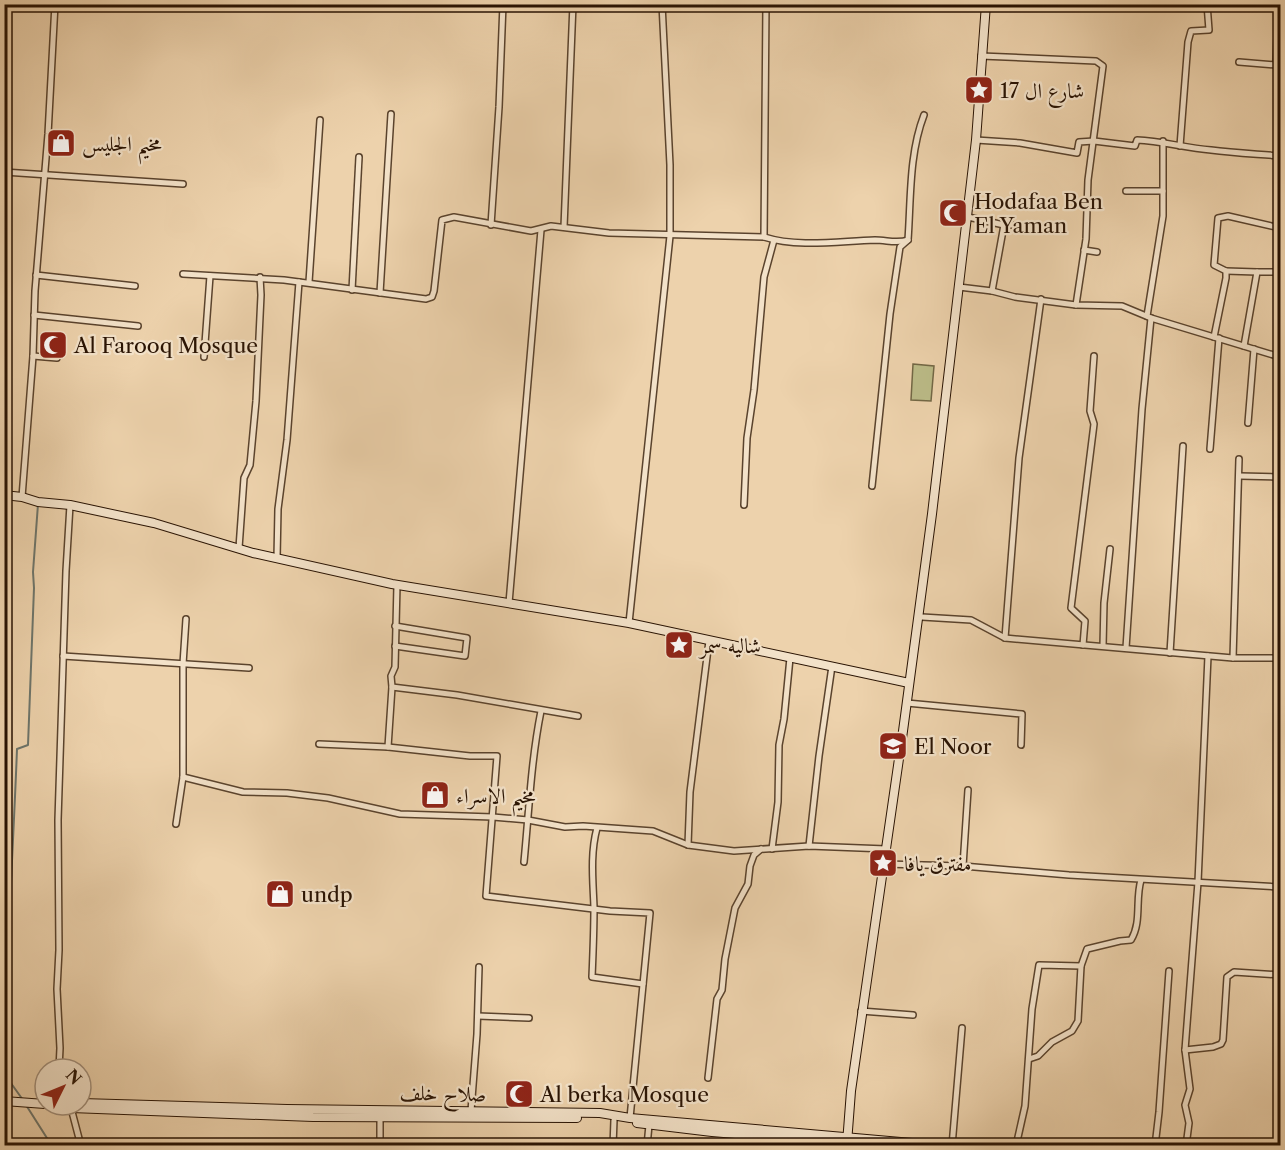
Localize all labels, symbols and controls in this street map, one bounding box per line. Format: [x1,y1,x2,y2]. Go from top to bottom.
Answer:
place icon: شارع ال 17 [963,74,995,106]
place label: شارع ال 17 [1000,78,1084,109]
shop icon: مخيم الجليس [45,127,77,159]
place label: مخيم الجليس [82,131,162,165]
place label: Hodafaa Ben El Yaman [974,189,1103,238]
mosque icon: Hodafaa Ben El Yaman [937,197,969,229]
mosque icon: Al Farooq Mosque [37,329,69,361]
place label: Al Farooq Mosque [73,333,258,358]
place icon: شاليه سمر [663,629,695,661]
place label: شاليه سمر [698,633,761,659]
school or university icon: El Noor [877,730,909,762]
place label: El Noor [914,734,992,759]
shop icon: مخيم الاسراء [419,779,451,811]
place label: مخيم الاسراء [456,783,536,817]
place icon: مفترق يافا [867,847,899,879]
place label: مفترق يافا [904,851,971,877]
shop icon: undp [264,878,296,910]
place label: undp [301,882,353,907]
north arrow [33,1057,93,1117]
text: N [62,1065,86,1089]
mosque icon: Al berka Mosque [503,1078,535,1110]
street label: صلاح خلف [399,1080,487,1113]
place label: Al berka Mosque [539,1082,709,1107]

